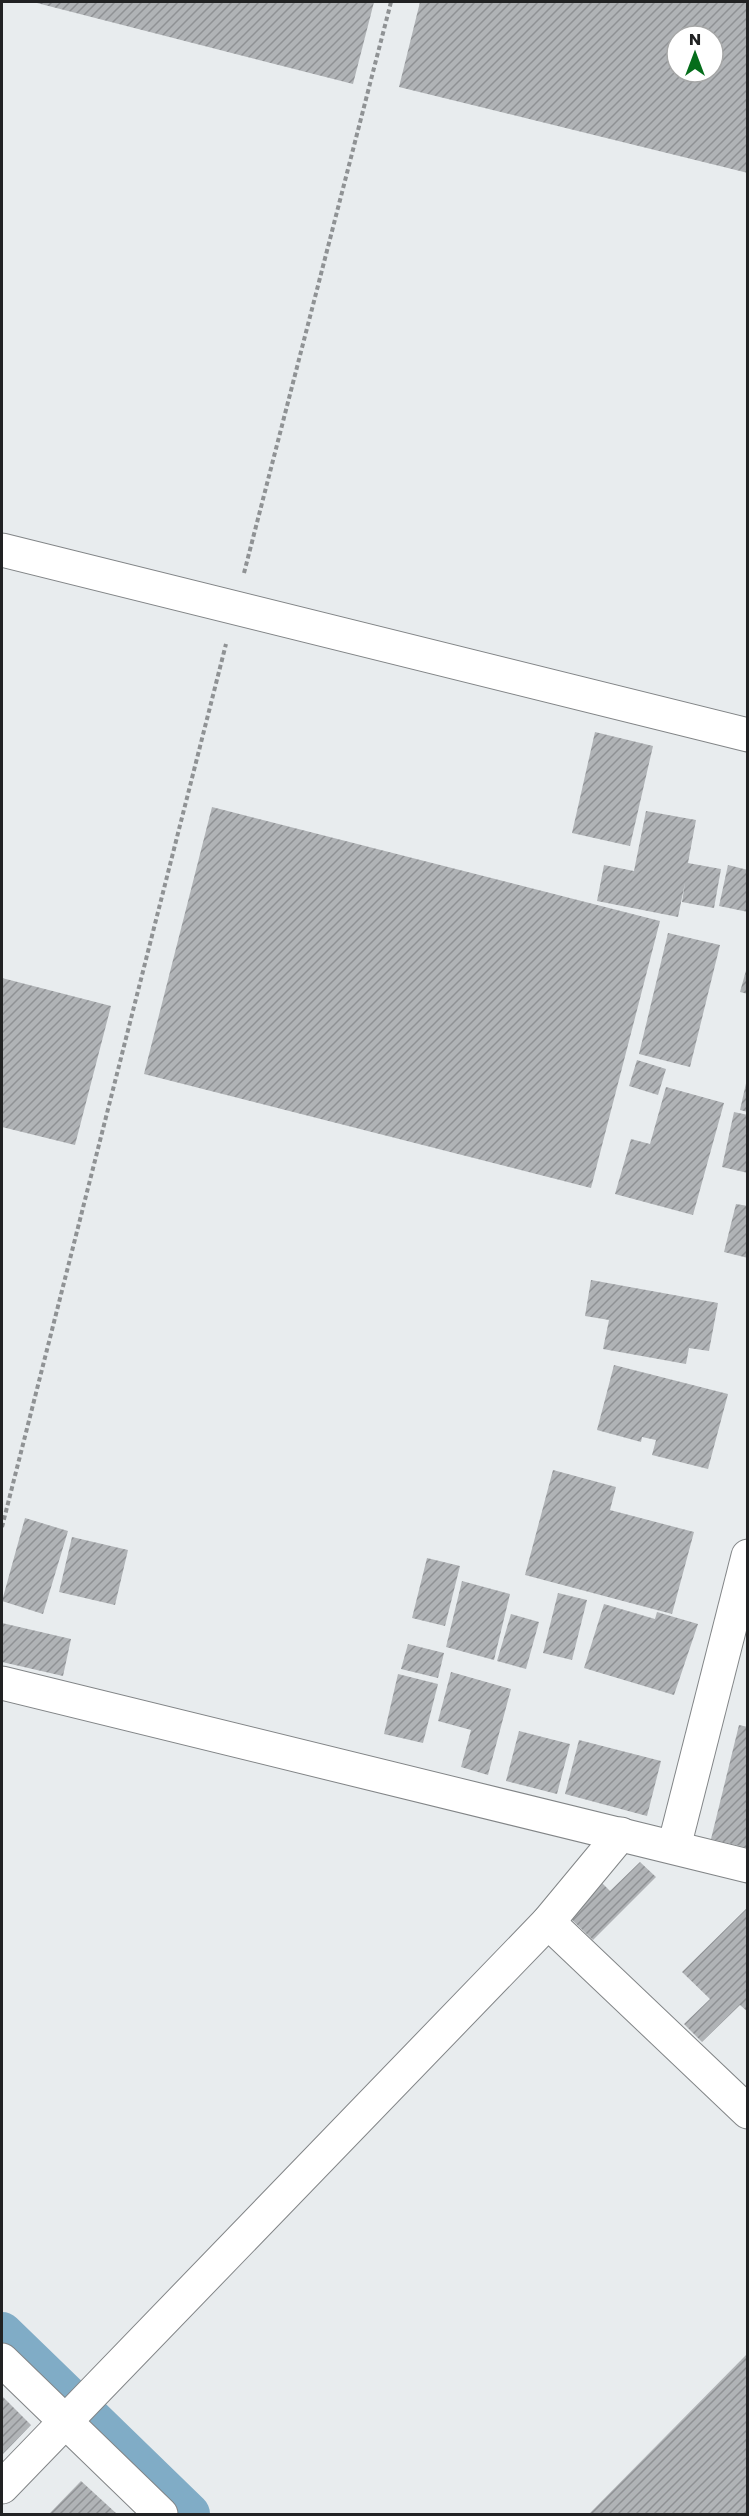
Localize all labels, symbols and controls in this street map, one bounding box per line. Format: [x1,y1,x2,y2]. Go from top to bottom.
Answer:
north arrow [665,24,725,84]
text: N [689,28,701,51]

